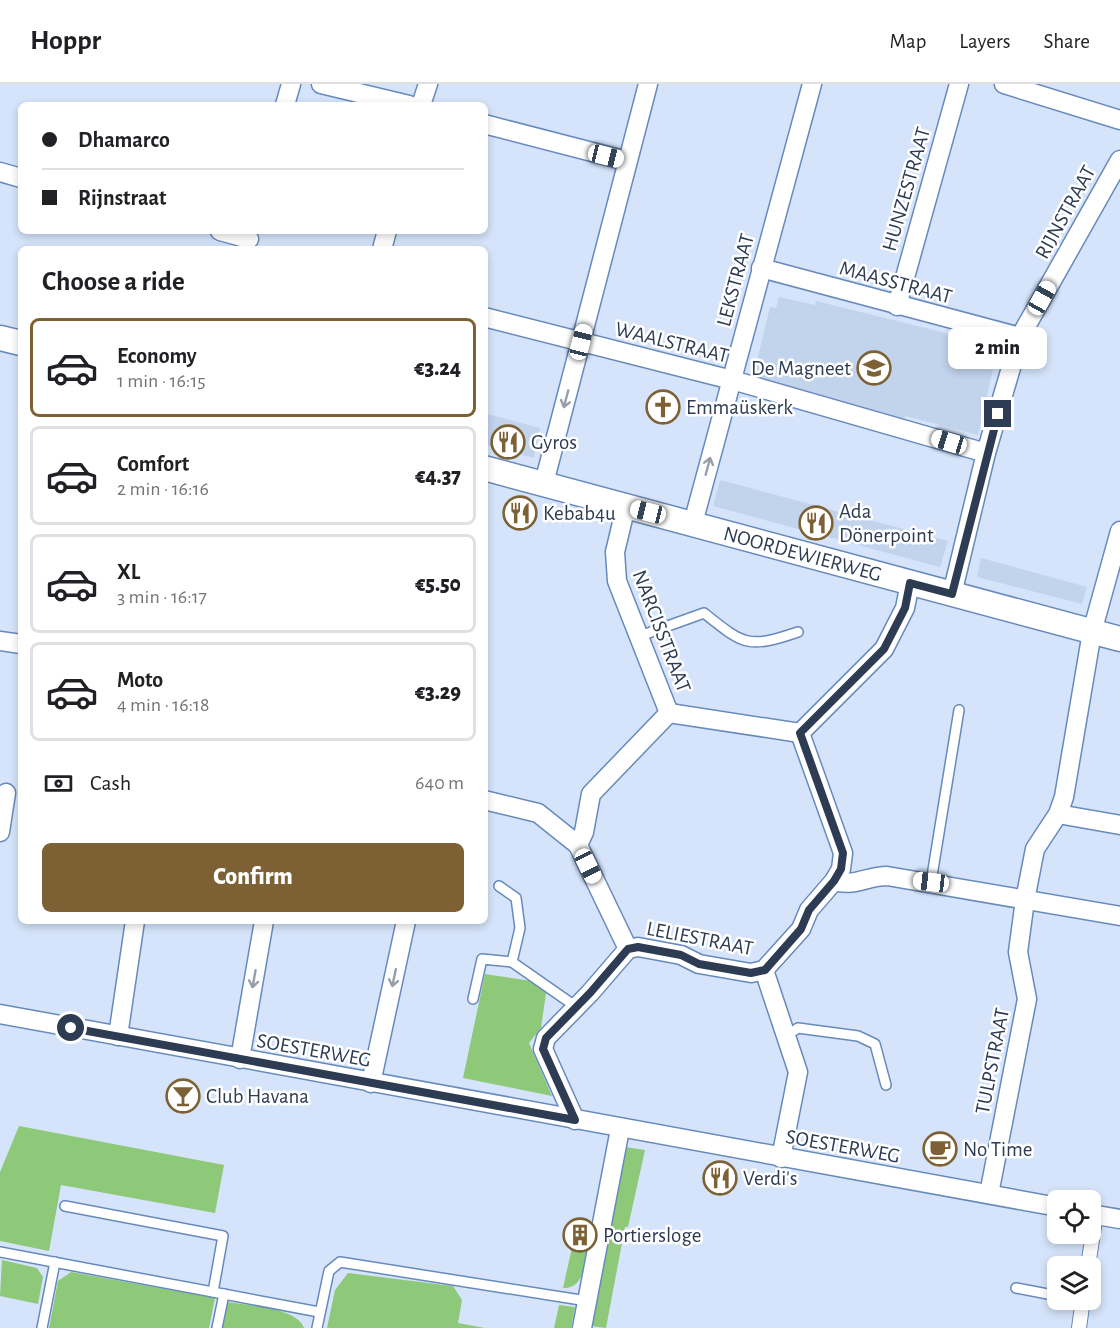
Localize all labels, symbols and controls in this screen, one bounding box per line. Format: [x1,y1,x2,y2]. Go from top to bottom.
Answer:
text: Hoppr [30,27,101,55]
text: Map [890,31,926,52]
text: Layers [959,31,1010,52]
text: Share [1043,31,1090,52]
street label: HUNZESTRAAT [879,125,934,254]
text: Dhamarco [78,129,170,151]
car [586,143,626,169]
street label: RIJNSTRAAT [1031,162,1100,262]
text: Rijnstraat [78,187,167,209]
street label: LEKSTRAAT [713,231,758,329]
street label: MAASSTRAAT [837,257,954,308]
text: Choose a ride [42,268,185,295]
car [1025,278,1059,318]
street label: WAALSTRAAT [613,318,731,367]
car [568,322,594,362]
callout: 2 min [948,327,1048,369]
text: 2 min [975,338,1020,358]
icon: car [45,341,99,395]
text: Economy [117,345,197,367]
school or university icon: De Magneet [856,350,892,386]
text: €3.24 [414,357,461,379]
place label: De Magneet [751,358,851,379]
text: 1 min · 16:15 [117,371,206,391]
one-way arrow [559,389,571,408]
church icon: Emmaüskerk [645,389,681,425]
place label: Emmaüskerk [686,397,793,418]
route end [984,400,1011,427]
restaurant icon: Gyros [490,424,526,460]
car [929,428,969,456]
place label: Gyros [531,432,577,453]
icon: car [45,449,99,503]
text: Comfort [117,453,189,475]
one-way arrow [703,457,714,476]
text: €4.37 [415,465,461,487]
text: 2 min · 16:16 [117,479,209,499]
restaurant icon: Kebab4u [502,495,538,531]
car [628,499,668,525]
place label: Ada Dönerpoint [839,501,934,546]
place label: Kebab4u [543,503,616,524]
restaurant icon: Ada Dönerpoint [798,505,834,541]
street label: NOORDEWIERWEG [721,523,884,585]
icon: car [45,557,99,611]
text: XL [117,561,140,583]
street label: NARCISSTRAAT [629,567,695,695]
text: €5.50 [415,573,461,595]
text: 3 min · 16:17 [117,587,207,607]
icon: car [45,665,99,719]
text: Moto [117,669,163,691]
text: €3.29 [415,681,461,703]
text: 4 min · 16:18 [117,695,209,715]
icon: cash [42,767,75,800]
text: Cash [90,772,131,794]
text: 640 m [415,773,464,793]
button: Confirm [42,843,464,912]
car [572,846,604,886]
car [912,871,950,893]
street label: LELIESTRAAT [645,918,755,959]
one-way arrow [249,968,260,988]
one-way arrow [388,968,399,987]
street label: TULPSTRAAT [972,1006,1013,1116]
route start [57,1014,84,1041]
street label: SOESTERWEG [255,1030,373,1071]
bar icon: Club Havana [165,1078,201,1114]
place label: Club Havana [206,1086,309,1107]
street label: SOESTERWEG [784,1126,902,1167]
cafe icon: No Time [922,1131,958,1167]
place label: No Time [963,1139,1033,1160]
restaurant icon: Verdi's [702,1160,738,1196]
place label: Verdi's [743,1168,798,1189]
map controls [1047,1190,1101,1310]
button: locate [1047,1190,1101,1244]
building icon: Portiersloge [562,1217,598,1253]
place label: Portiersloge [603,1225,701,1246]
button: layers [1047,1256,1101,1310]

